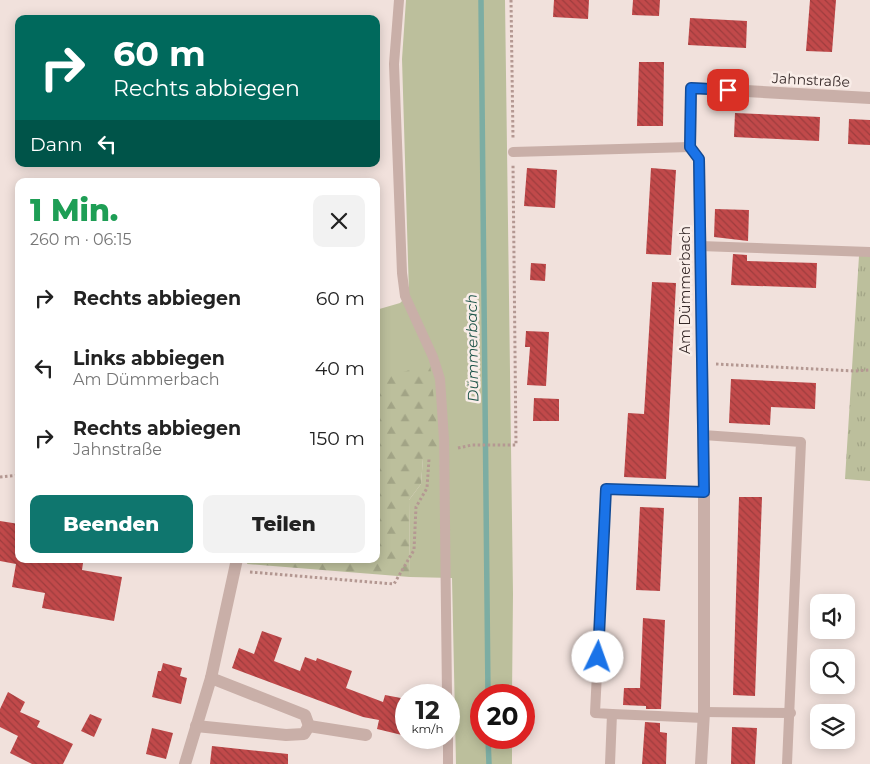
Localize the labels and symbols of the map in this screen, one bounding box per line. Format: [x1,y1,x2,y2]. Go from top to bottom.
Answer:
pin [707,69,749,111]
street label: Jahnstraße [771,69,850,91]
street label: Am Dümmerbach [676,226,694,354]
water label: Dümmerbach [462,294,482,402]
position arrow [571,630,623,682]
speed limit sign: 20 [470,684,535,749]

